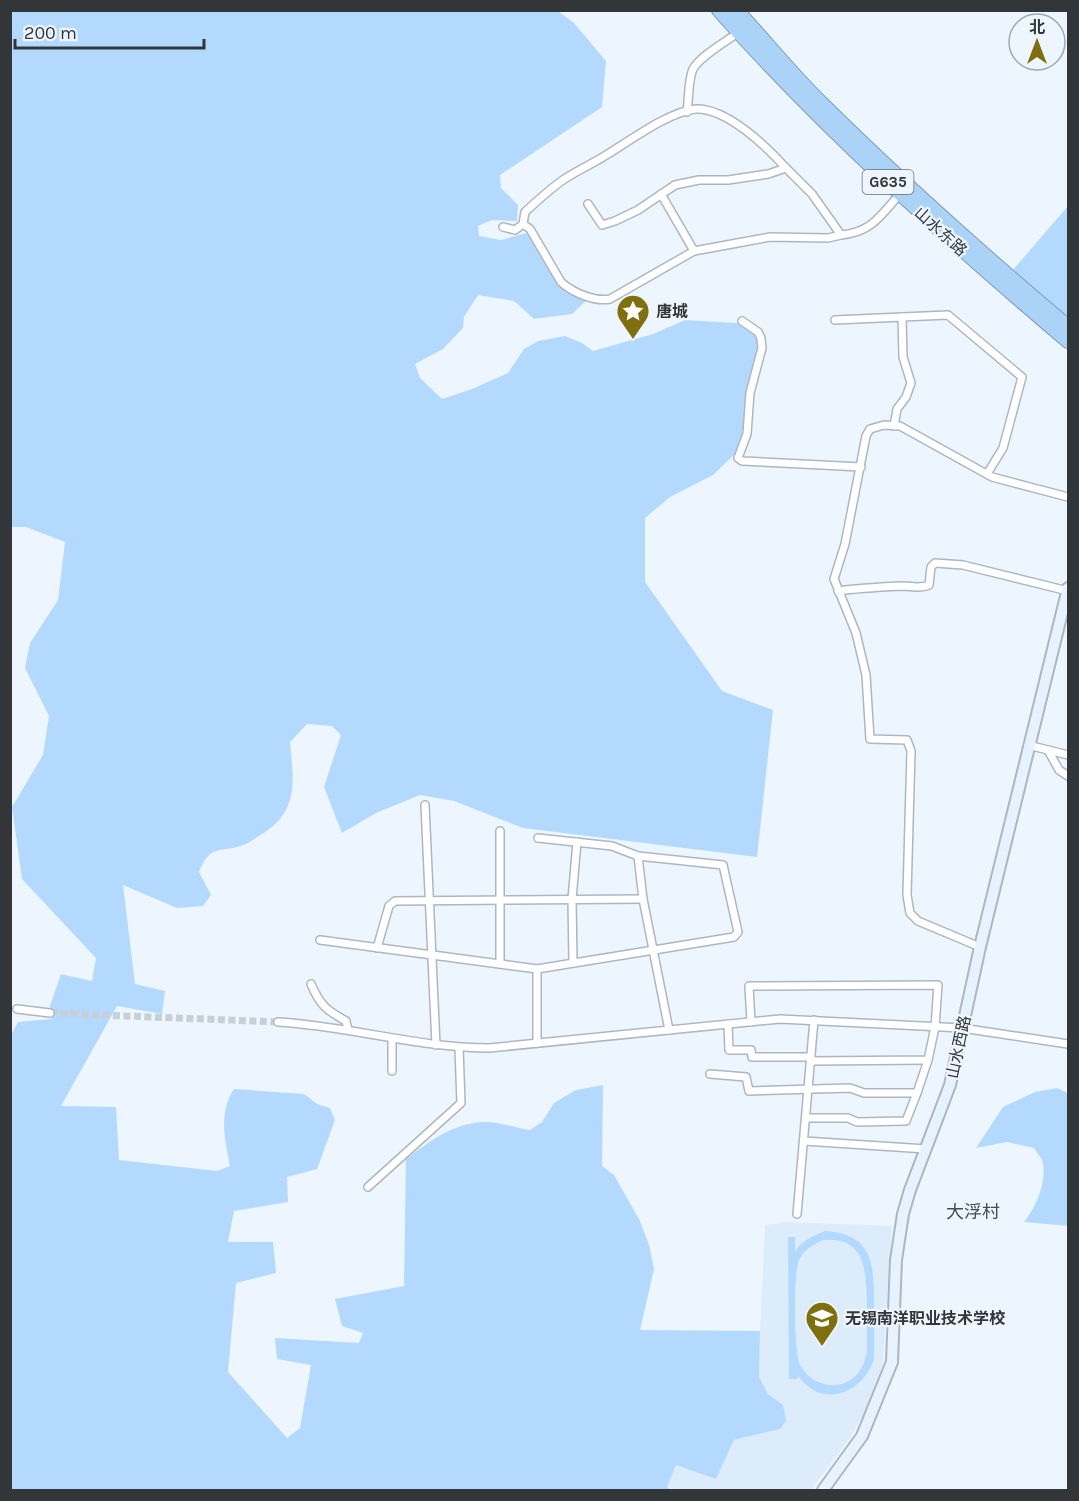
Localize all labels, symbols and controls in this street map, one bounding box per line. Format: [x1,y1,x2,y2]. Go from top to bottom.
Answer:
scale bar [15,12,204,50]
north arrow [1007,12,1067,72]
text: 北 [1029,18,1045,37]
text: 200 m [24,22,77,44]
road number: G635 [862,170,914,194]
street label: 山水东路 [911,203,971,260]
place icon: 唐城 [615,293,651,340]
place label: 唐城 [656,302,688,321]
street label: 山水西路 [943,1014,974,1080]
district label: 大浮村 [946,1201,1000,1223]
school or university icon: 无锡南洋职业技术学校 [804,1300,840,1347]
place label: 无锡南洋职业技术学校 [845,1309,1006,1328]

